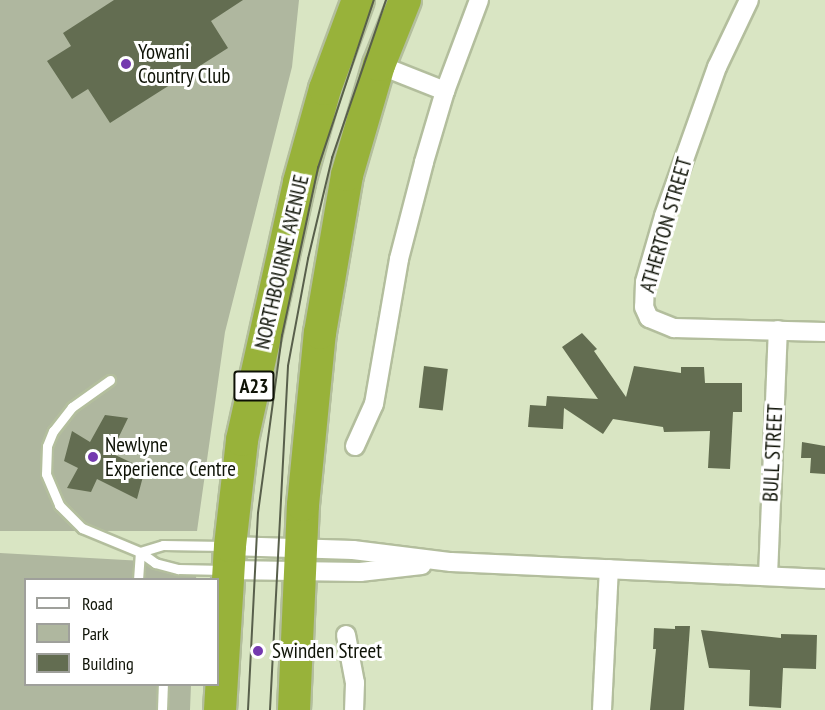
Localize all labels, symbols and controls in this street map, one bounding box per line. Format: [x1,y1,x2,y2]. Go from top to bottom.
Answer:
place label: Yowani Country Club [138,39,231,89]
marker: Yowani Country Club [119,57,133,71]
street label: ATHERTON STREET [635,155,697,295]
street label: NORTHBOURNE AVENUE [250,172,314,352]
road number: A23 [233,369,275,403]
street label: BULL STREET [758,403,788,503]
place label: Newlyne Experience Centre [105,432,236,482]
marker: Newlyne Experience Centre [86,450,100,464]
legend [24,578,219,686]
text: Road [82,592,113,615]
text: Park [82,622,109,645]
place label: Swinden Street [272,638,382,664]
marker: Swinden Street [249,642,267,660]
text: Building [82,652,134,675]

